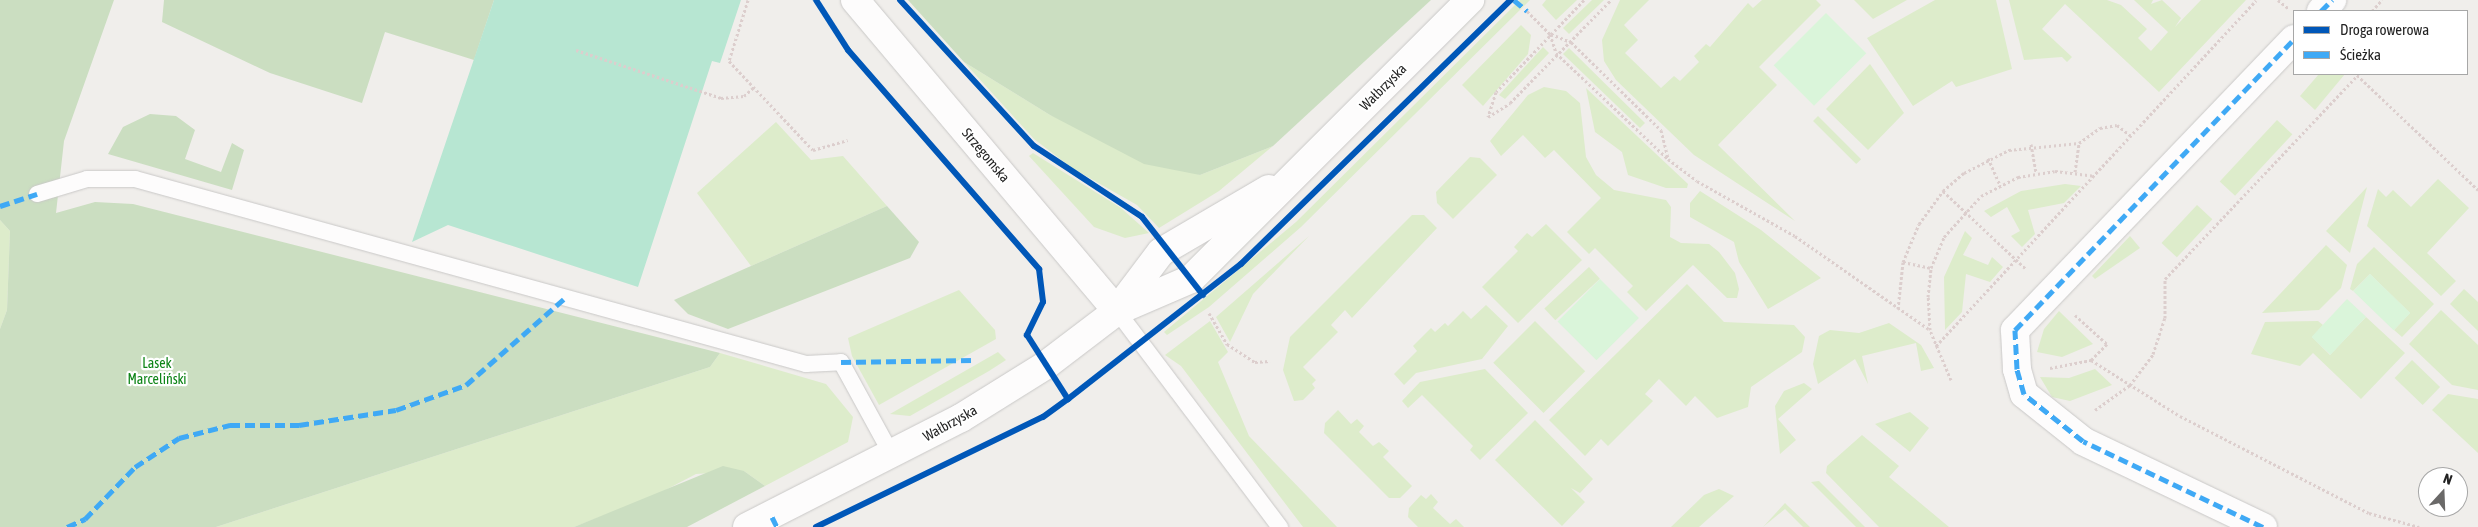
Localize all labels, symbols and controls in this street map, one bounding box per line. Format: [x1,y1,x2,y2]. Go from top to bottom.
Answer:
legend [2293,10,2468,75]
text: Droga rowerowa [2340,21,2429,38]
text: Ścieżka [2340,46,2381,63]
street label: Wałbrzyska [1356,60,1410,114]
street label: Strzegomska [959,125,1013,185]
park label: Lasek Marceliński [127,355,187,388]
street label: Wałbrzyska [920,401,980,445]
north arrow [2418,467,2468,517]
text: N [2441,470,2454,488]

